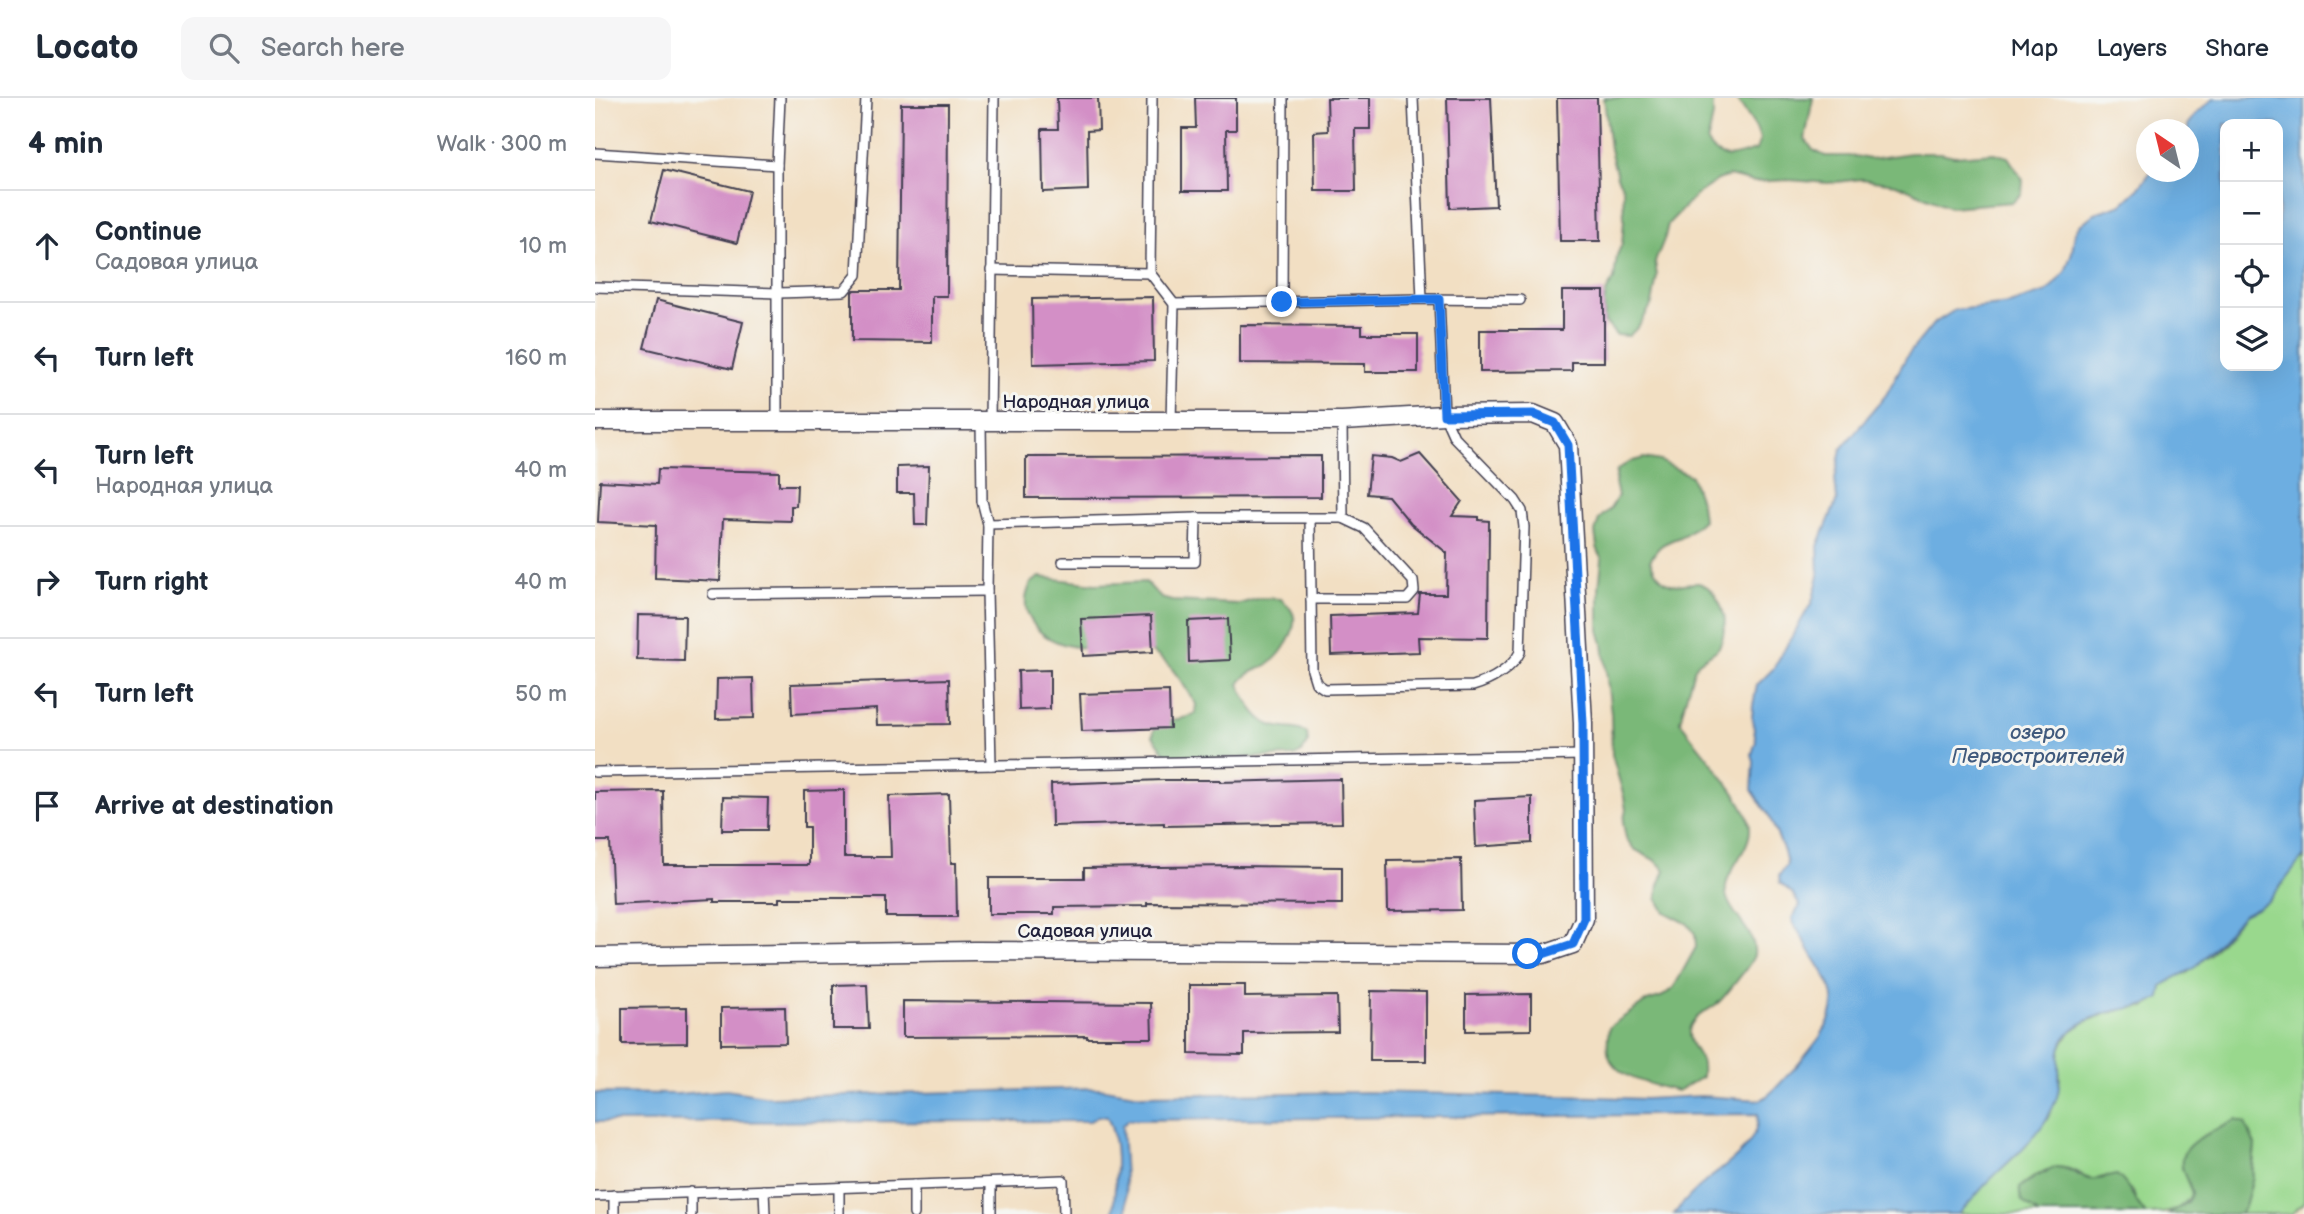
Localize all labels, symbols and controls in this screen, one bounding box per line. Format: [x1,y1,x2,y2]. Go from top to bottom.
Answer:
search box [181,17,671,80]
text: Locato [35,28,139,68]
icon: search [205,29,243,67]
text: Search here [261,33,405,64]
text: Map [2010,34,2058,63]
text: Layers [2096,34,2167,63]
text: Share [2205,34,2269,63]
north arrow [2136,119,2199,182]
map controls [2220,119,2283,371]
button: + [2220,119,2283,182]
text: 4 min [28,126,103,162]
text: Walk · 300 m [436,130,567,158]
button: − [2220,182,2283,245]
text: Continue [95,217,202,248]
icon: ahead [28,227,66,265]
text: 10 m [519,232,567,260]
button: locate [2220,245,2283,308]
text: Садовая улица [95,248,258,276]
route end [1266,286,1297,317]
button: layers [2220,308,2283,371]
icon: left [28,339,66,377]
text: Turn left [95,343,194,374]
text: 160 m [505,344,567,372]
street label: Народная улица [1002,391,1150,414]
text: Turn left [95,441,194,472]
icon: left [28,451,66,489]
text: 40 m [514,456,567,484]
text: Народная улица [95,472,273,500]
icon: right [28,563,66,601]
text: Turn right [95,567,208,598]
text: 40 m [514,568,567,596]
icon: left [28,675,66,713]
text: Turn left [95,679,194,710]
text: 50 m [515,680,567,708]
water label: озеро Первостроителей [1952,720,2124,769]
icon: arrive [28,787,66,825]
text: Arrive at destination [95,791,334,822]
street label: Садовая улица [1018,920,1152,943]
route start [1512,938,1543,969]

